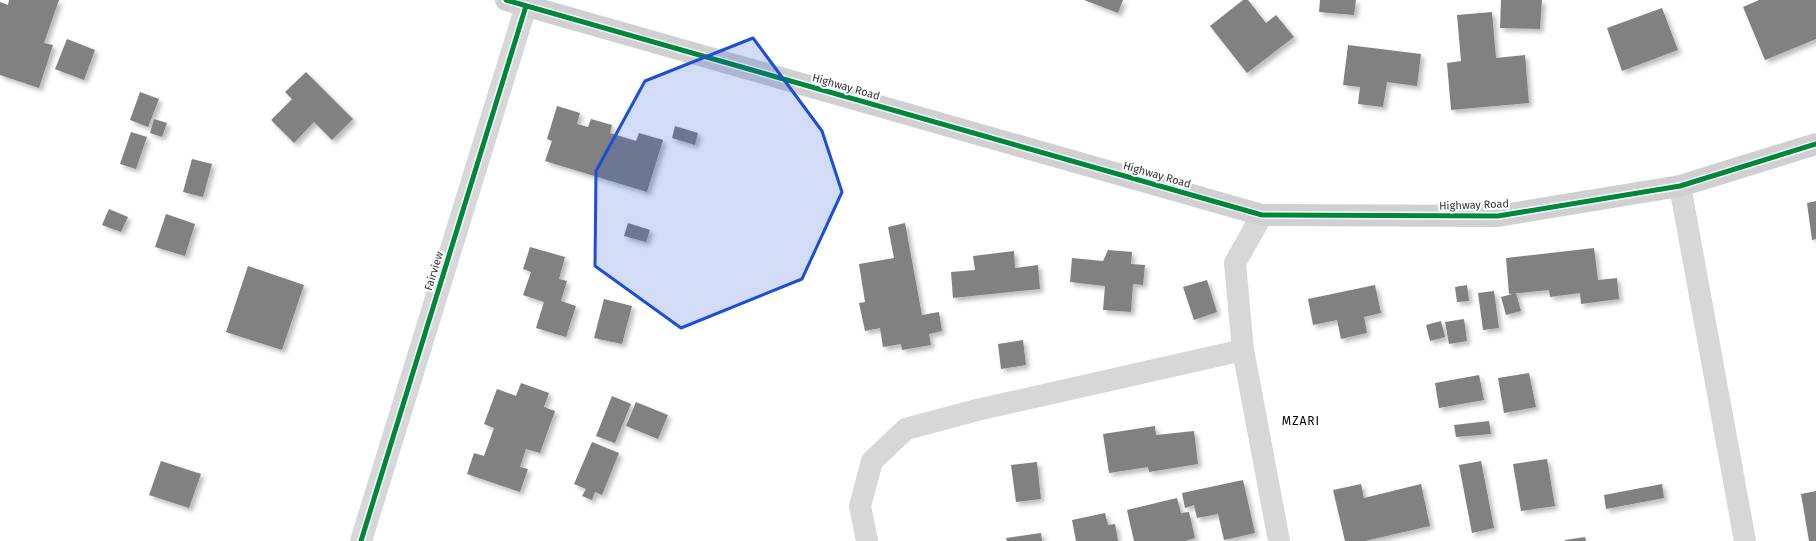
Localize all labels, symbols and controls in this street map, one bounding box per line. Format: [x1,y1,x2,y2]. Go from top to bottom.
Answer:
street label: Highway Road [811,71,881,103]
street label: Highway Road [1122,159,1192,191]
street label: Highway Road [1439,197,1509,213]
street label: Fairview [422,250,446,292]
district label: MZARI [1282,414,1320,428]

